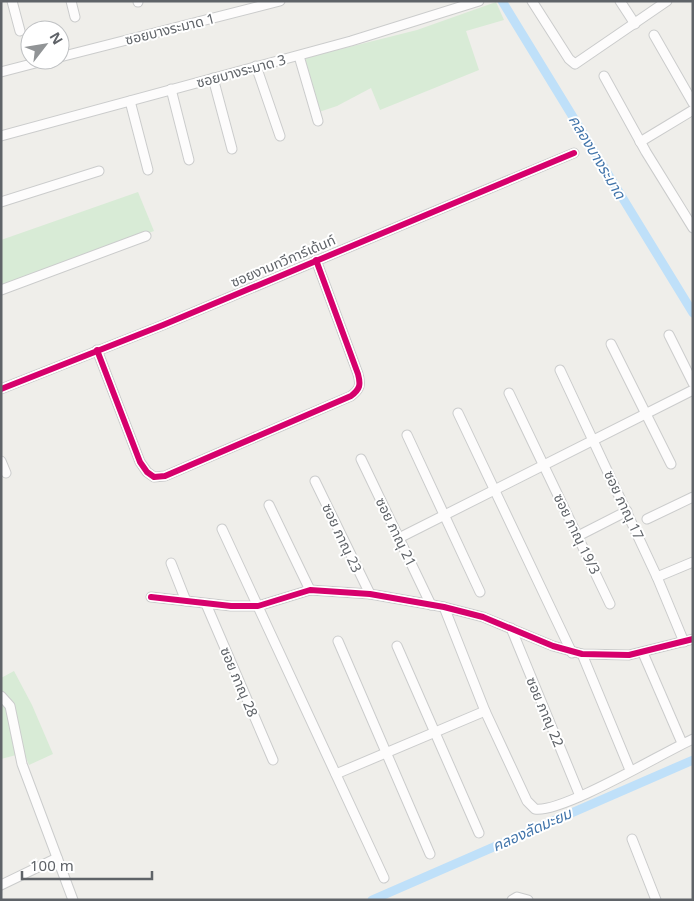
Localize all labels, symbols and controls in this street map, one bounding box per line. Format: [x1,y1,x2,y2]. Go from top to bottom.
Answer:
street label: ซอยบางระมาด 1 [123,8,217,49]
north arrow [20,20,70,70]
text: N [45,28,68,48]
street label: ซอยบางระมาด 3 [194,49,288,92]
water label: คลองบางระมาด [565,111,631,203]
street label: ซอยงามทวีการ์เด้นท์ [228,230,338,291]
street label: ซอย ภาณุ 17 [600,467,649,542]
street label: ซอย ภาณุ 19/3 [550,490,605,577]
street label: ซอย ภาณุ 21 [372,494,421,569]
street label: ซอย ภาณุ 23 [318,500,367,575]
street label: ซอย ภาณุ 28 [216,644,263,720]
street label: ซอย ภาณุ 22 [522,674,569,750]
water label: คลองลัดมะยม [489,802,576,855]
scale bar [22,848,152,880]
text: 100 m [30,855,74,875]

